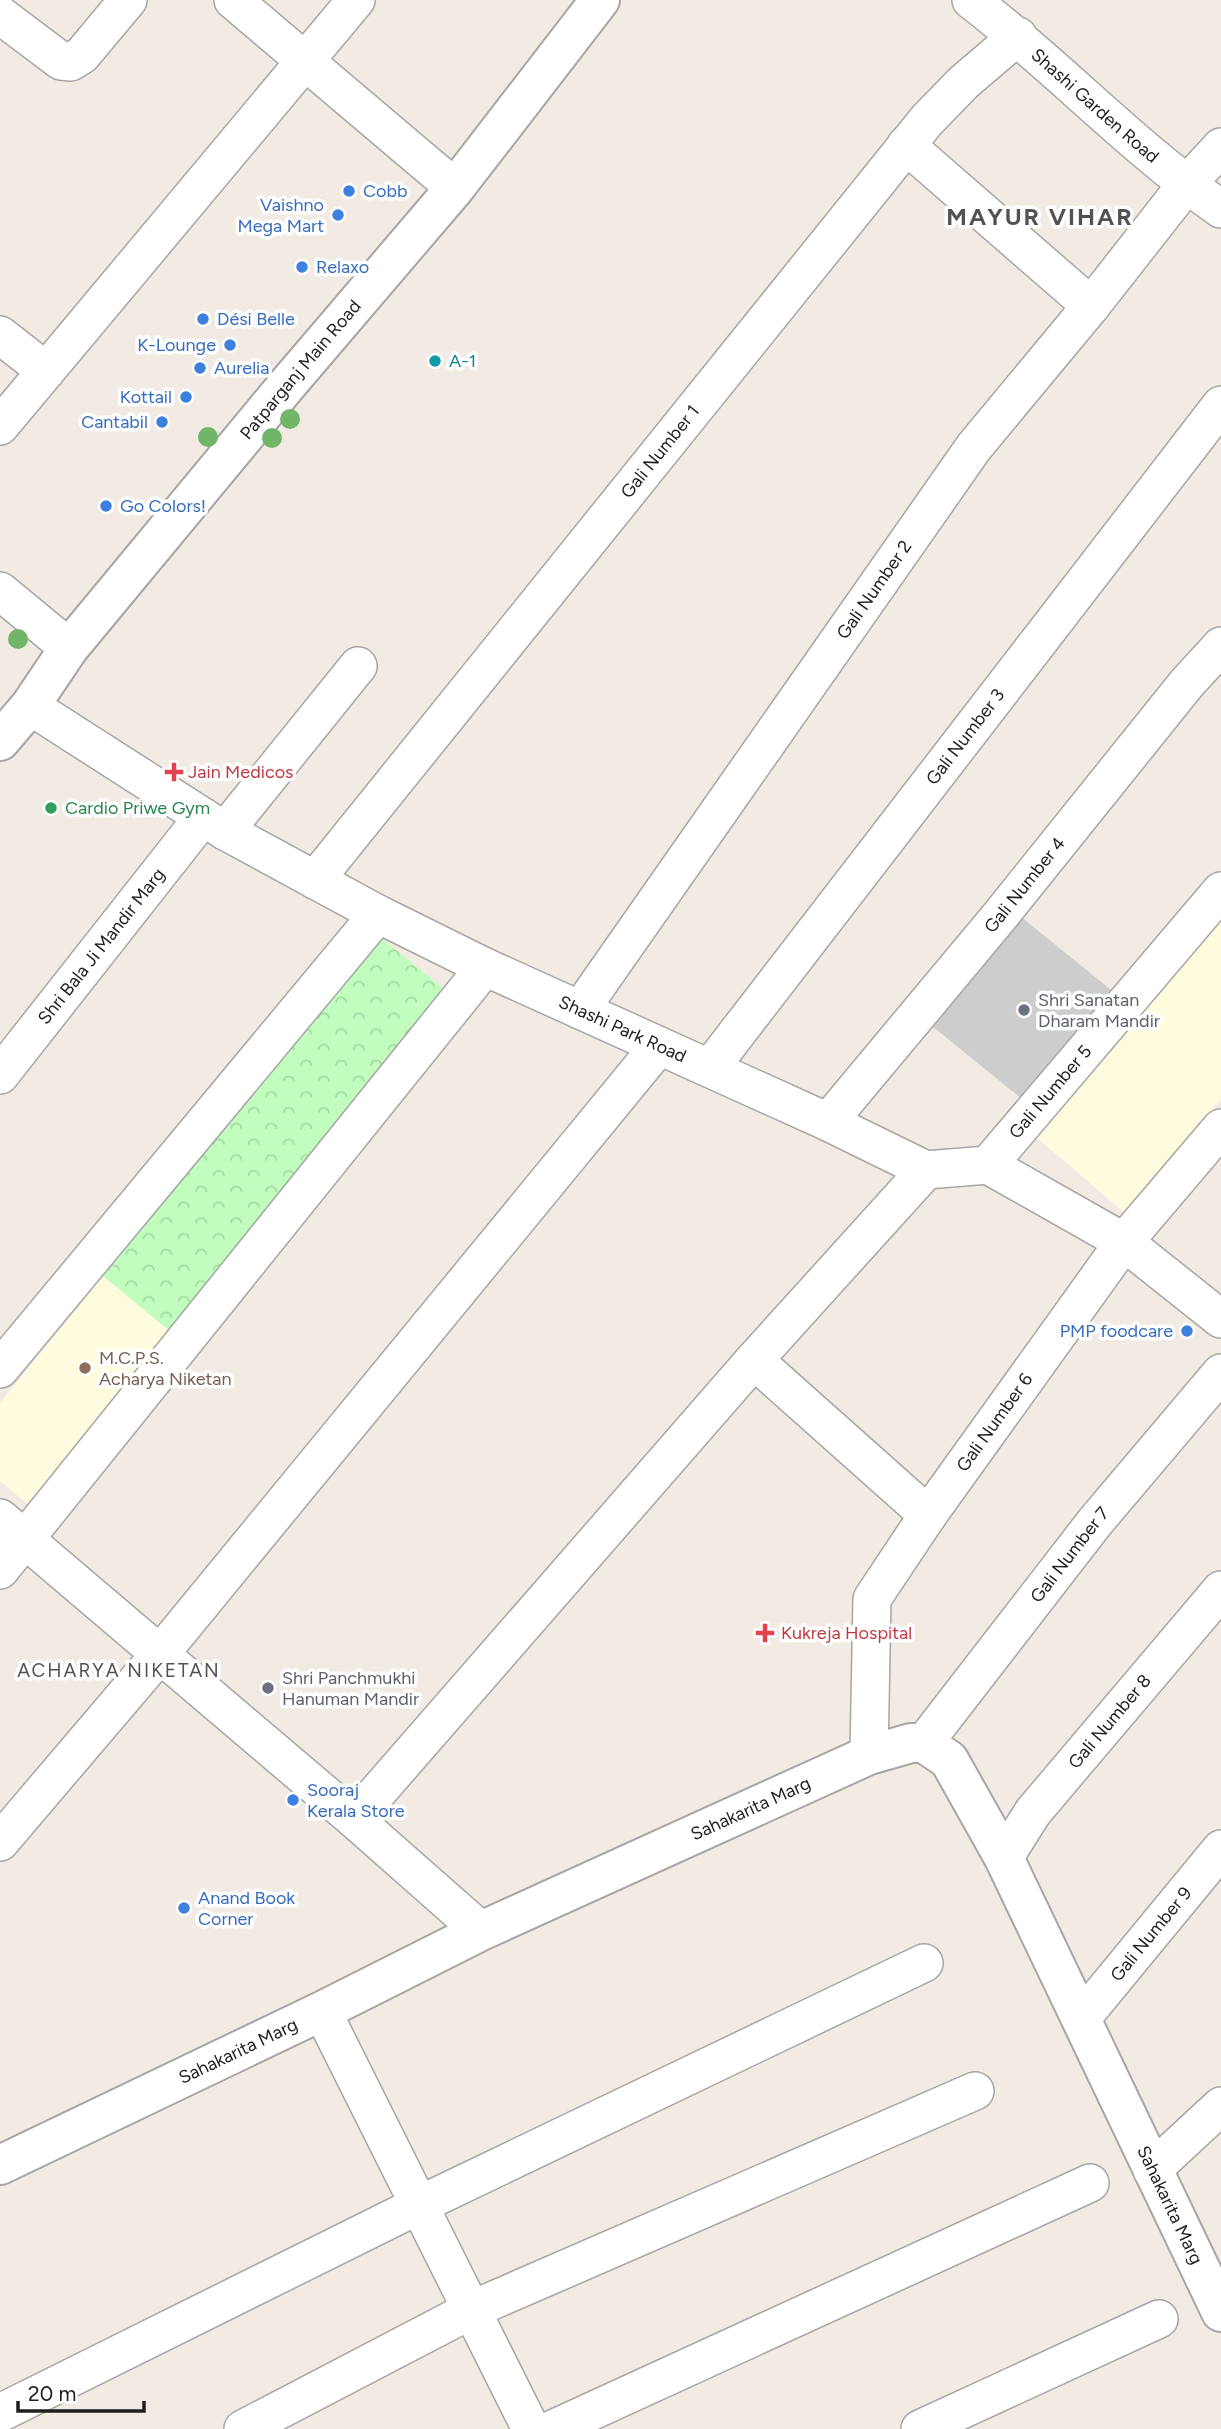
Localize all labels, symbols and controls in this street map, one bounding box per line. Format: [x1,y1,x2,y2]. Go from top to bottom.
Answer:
street label: Shashi Garden Road [1027,44,1163,168]
place label: Cobb [363,180,408,202]
marker: Cobb [341,183,357,199]
place label: Vaishno Mega Mart [237,194,324,237]
district label: MAYUR VIHAR [946,202,1134,231]
marker: Vaishno Mega Mart [330,207,346,223]
place label: Relaxo [316,256,369,278]
marker: Relaxo [294,259,310,275]
street label: Patparganj Main Road [235,295,366,444]
place label: Dési Belle [217,308,295,330]
marker: Dési Belle [195,311,211,327]
place label: K-Lounge [137,334,216,356]
marker: K-Lounge [222,337,238,353]
place label: A-1 [449,350,476,372]
marker: A-1 [427,353,443,369]
place label: Aurelia [214,357,269,379]
marker: Aurelia [192,360,208,376]
place label: Kottail [120,386,172,408]
marker: Kottail [178,389,194,405]
street label: Gali Number 1 [616,401,704,503]
place label: Cantabil [81,411,148,433]
marker: Cantabil [154,414,170,430]
place label: Go Colors! [120,495,206,517]
marker: Go Colors! [98,498,114,514]
street label: Gali Number 2 [832,536,916,643]
street label: Gali Number 3 [921,684,1009,789]
place label: Jain Medicos [188,761,293,783]
marker: Jain Medicos [166,764,182,780]
place label: Cardio Priwe Gym [65,797,210,819]
marker: Cardio Priwe Gym [43,800,59,816]
street label: Gali Number 4 [979,833,1070,937]
street label: Shri Bala Ji Mandir Marg [33,864,170,1029]
place label: Shri Sanatan Dharam Mandir [1038,989,1160,1032]
street label: Shashi Park Road [555,991,690,1067]
marker: Shri Sanatan Dharam Mandir [1016,1002,1032,1018]
street label: Gali Number 5 [1004,1041,1096,1143]
place label: PMP foodcare [1060,1320,1173,1342]
marker: PMP foodcare [1179,1323,1195,1339]
place label: M.C.P.S. Acharya Niketan [99,1347,231,1390]
marker: M.C.P.S. Acharya Niketan [77,1360,93,1376]
street label: Gali Number 6 [952,1369,1037,1476]
street label: Gali Number 7 [1026,1502,1114,1607]
place label: Kukreja Hospital [781,1622,912,1644]
marker: Kukreja Hospital [755,1623,775,1643]
district label: ACHARYA NIKETAN [17,1659,221,1682]
place label: Shri Panchmukhi Hanuman Mandir [282,1667,419,1710]
street label: Gali Number 8 [1064,1670,1156,1773]
marker: Shri Panchmukhi Hanuman Mandir [260,1680,276,1696]
street label: Sahakarita Marg [687,1772,814,1845]
place label: Sooraj Kerala Store [307,1779,405,1822]
marker: Sooraj Kerala Store [285,1792,301,1808]
street label: Gali Number 9 [1106,1882,1196,1986]
place label: Anand Book Corner [198,1887,295,1930]
marker: Anand Book Corner [176,1900,192,1916]
street label: Sahakarita Marg [175,2013,301,2089]
street label: Sahakarita Marg [1132,2142,1208,2268]
scale bar [18,2370,144,2414]
text: 20 m [28,2381,76,2406]

